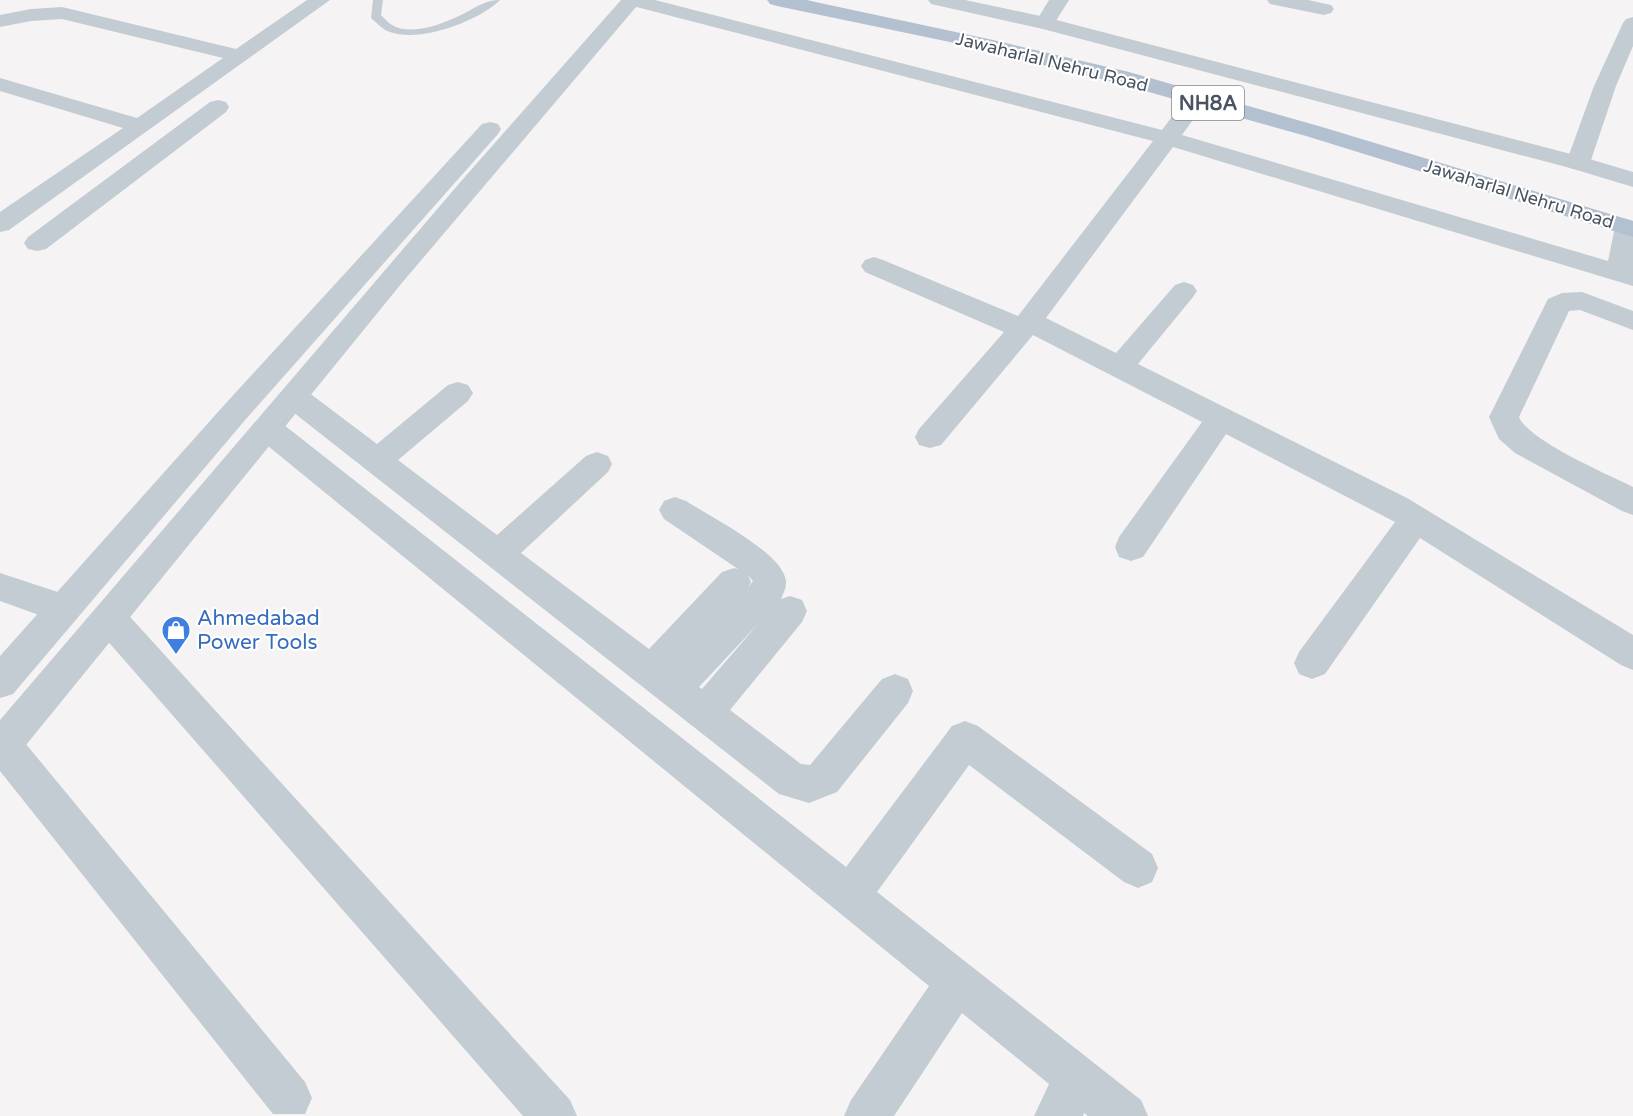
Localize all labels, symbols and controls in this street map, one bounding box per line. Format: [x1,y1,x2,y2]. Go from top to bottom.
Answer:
street label: Jawaharlal Nehru Road [954,27,1150,97]
road number: NH8A [1172,86,1244,120]
street label: Jawaharlal Nehru Road [1421,155,1617,233]
place label: Ahmedabad Power Tools [197,606,320,655]
shop icon: Ahmedabad Power Tools [160,614,192,656]

